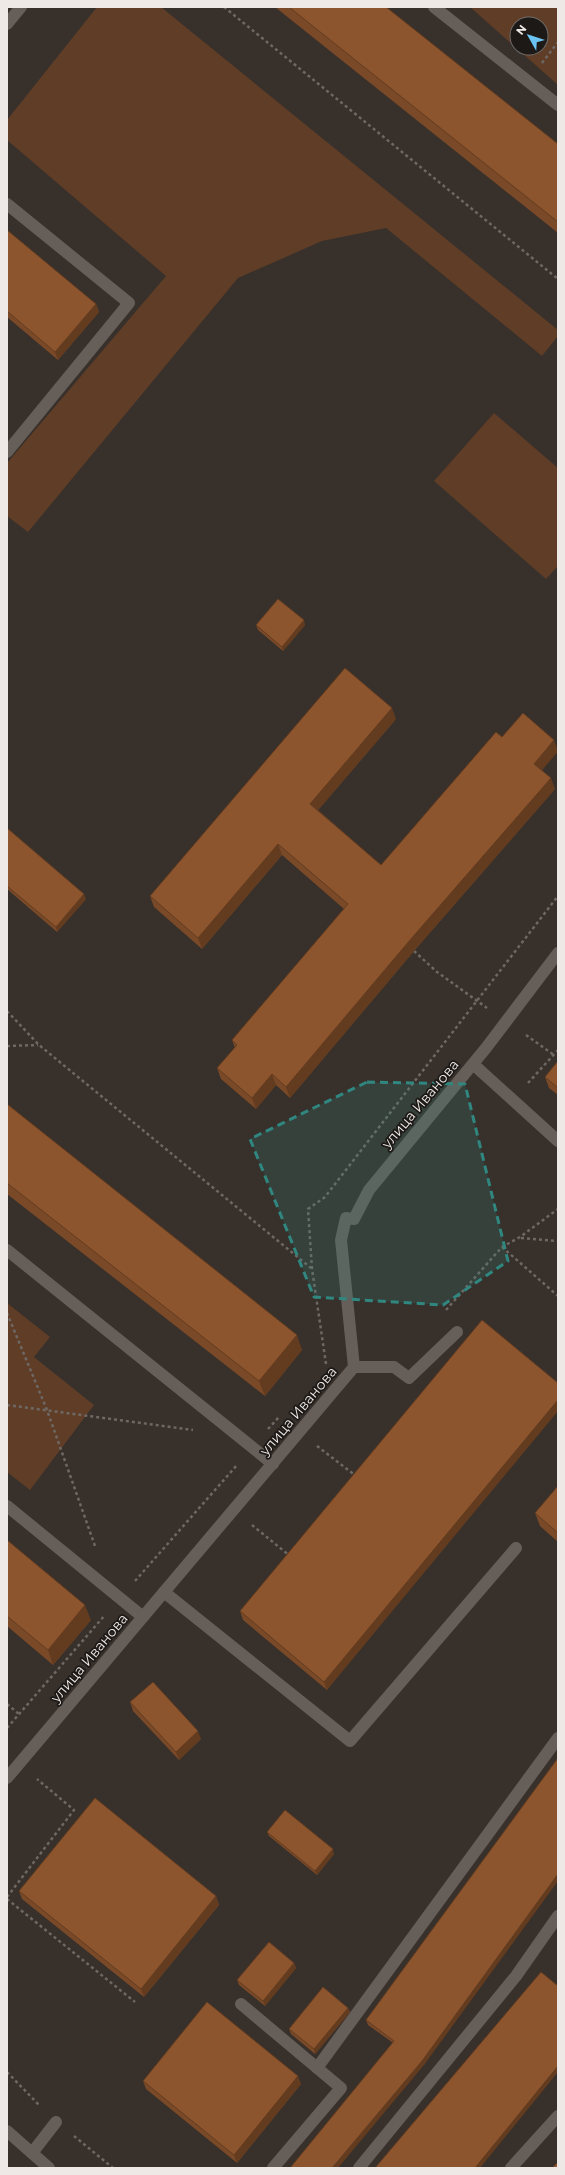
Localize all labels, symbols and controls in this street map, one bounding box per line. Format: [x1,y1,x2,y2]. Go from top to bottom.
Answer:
north arrow [509,16,549,56]
text: N [513,22,529,38]
street label: улица Иванова [377,1056,462,1153]
street label: улица Иванова [255,1363,340,1460]
street label: улица Иванова [46,1610,131,1707]

